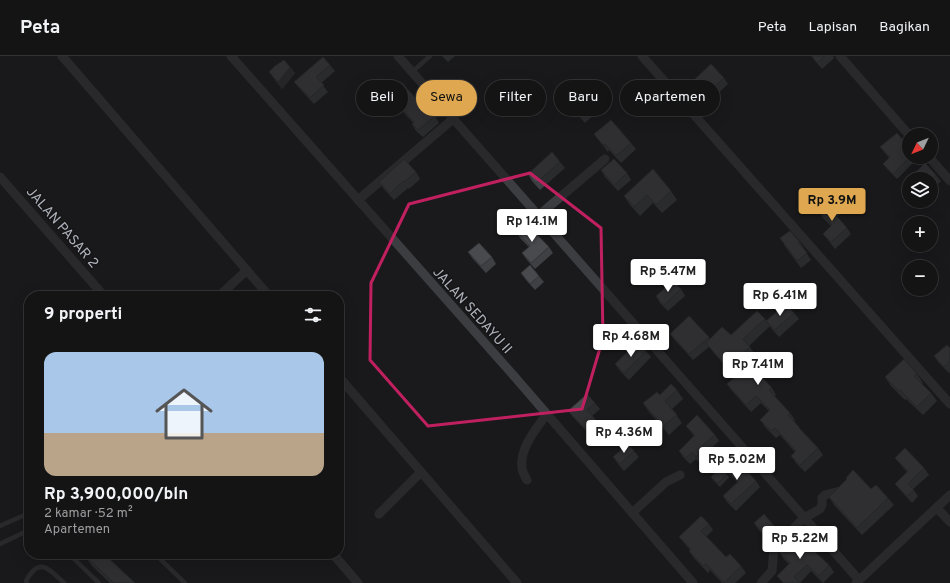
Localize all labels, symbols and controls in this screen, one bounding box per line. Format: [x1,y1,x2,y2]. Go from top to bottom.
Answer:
text: Peta [20,16,60,40]
text: Peta [758,19,786,36]
text: Lapisan [808,19,857,36]
text: Bagikan [879,19,930,36]
chip: Beli [356,80,408,116]
chip: Sewa [416,80,477,116]
chip: Filter [485,80,546,116]
chip: Baru [554,80,612,116]
chip: Apartemen [620,80,720,116]
north arrow [902,128,938,164]
map controls [902,128,938,296]
button: layers [902,172,938,208]
street label: JALAN PASAR 2 [22,184,102,272]
pin: Rp 3.9M [795,188,869,222]
text: Rp 3.9M [808,193,856,209]
pin: Rp 14.1M [491,209,573,243]
text: Rp 14.1M [506,214,558,230]
button: + [902,216,938,252]
pin: Rp 5.47M [627,259,709,293]
button: − [902,260,938,296]
street label: JALAN SEDAYU II [429,264,515,358]
text: Rp 5.47M [640,264,696,280]
pin: Rp 6.41M [739,283,821,317]
text: Rp 6.41M [753,288,807,304]
text: 9 properti [44,304,122,326]
icon: filters [302,304,324,326]
pin: Rp 4.68M [590,324,672,358]
text: Rp 4.68M [602,329,660,345]
pin: Rp 7.41M [717,352,799,386]
text: Rp 7.41M [732,357,784,373]
icon: home [148,378,220,450]
pin: Rp 4.36M [583,420,665,454]
text: Rp 4.36M [595,425,653,441]
pin: Rp 5.02M [696,447,778,481]
text: Rp 5.02M [708,452,766,468]
text: Rp 3,900,000/bln [44,484,188,506]
text: 2 kamar · 52 m² [44,506,133,522]
text: Apartemen [44,522,110,538]
pin: Rp 5.22M [759,526,841,560]
text: Rp 5.22M [771,531,829,547]

